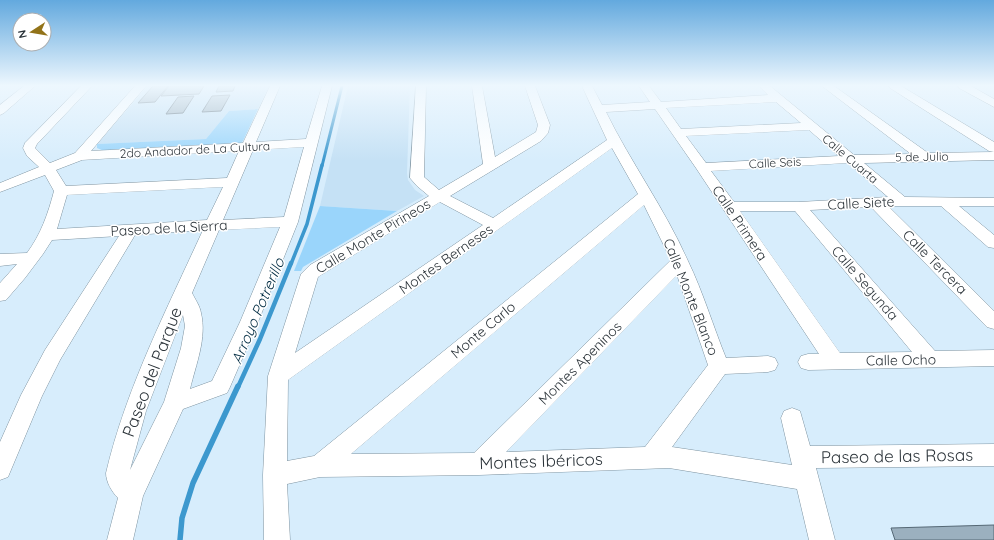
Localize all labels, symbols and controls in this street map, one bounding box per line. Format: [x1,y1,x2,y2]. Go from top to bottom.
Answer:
north arrow [12,12,52,52]
text: N [15,29,30,39]
street label: Calle Cuarta [819,131,881,186]
street label: 2do Andador de La Cultura [119,138,270,161]
street label: 5 de Julio [895,149,949,164]
street label: Calle Seis [748,154,802,171]
street label: Calle Primera [708,182,772,264]
street label: Calle Siete [827,192,895,214]
street label: Calle Monte Pirineos [312,195,434,277]
street label: Paseo de la Sierra [110,216,228,240]
street label: Montes Berneses [396,220,496,298]
street label: Calle Tercera [899,226,971,298]
street label: Calle Monte Blanco [659,236,723,358]
street label: Calle Segunda [828,242,902,324]
water label: Arroyo Potrerillo [227,254,289,367]
street label: Monte Carlo [447,298,519,362]
street label: Paseo del Parque [117,304,186,440]
street label: Montes Apeninos [534,317,626,409]
street label: Calle Ocho [866,350,936,370]
street label: Paseo de las Rosas [821,444,973,467]
street label: Montes Ibéricos [479,448,603,473]

